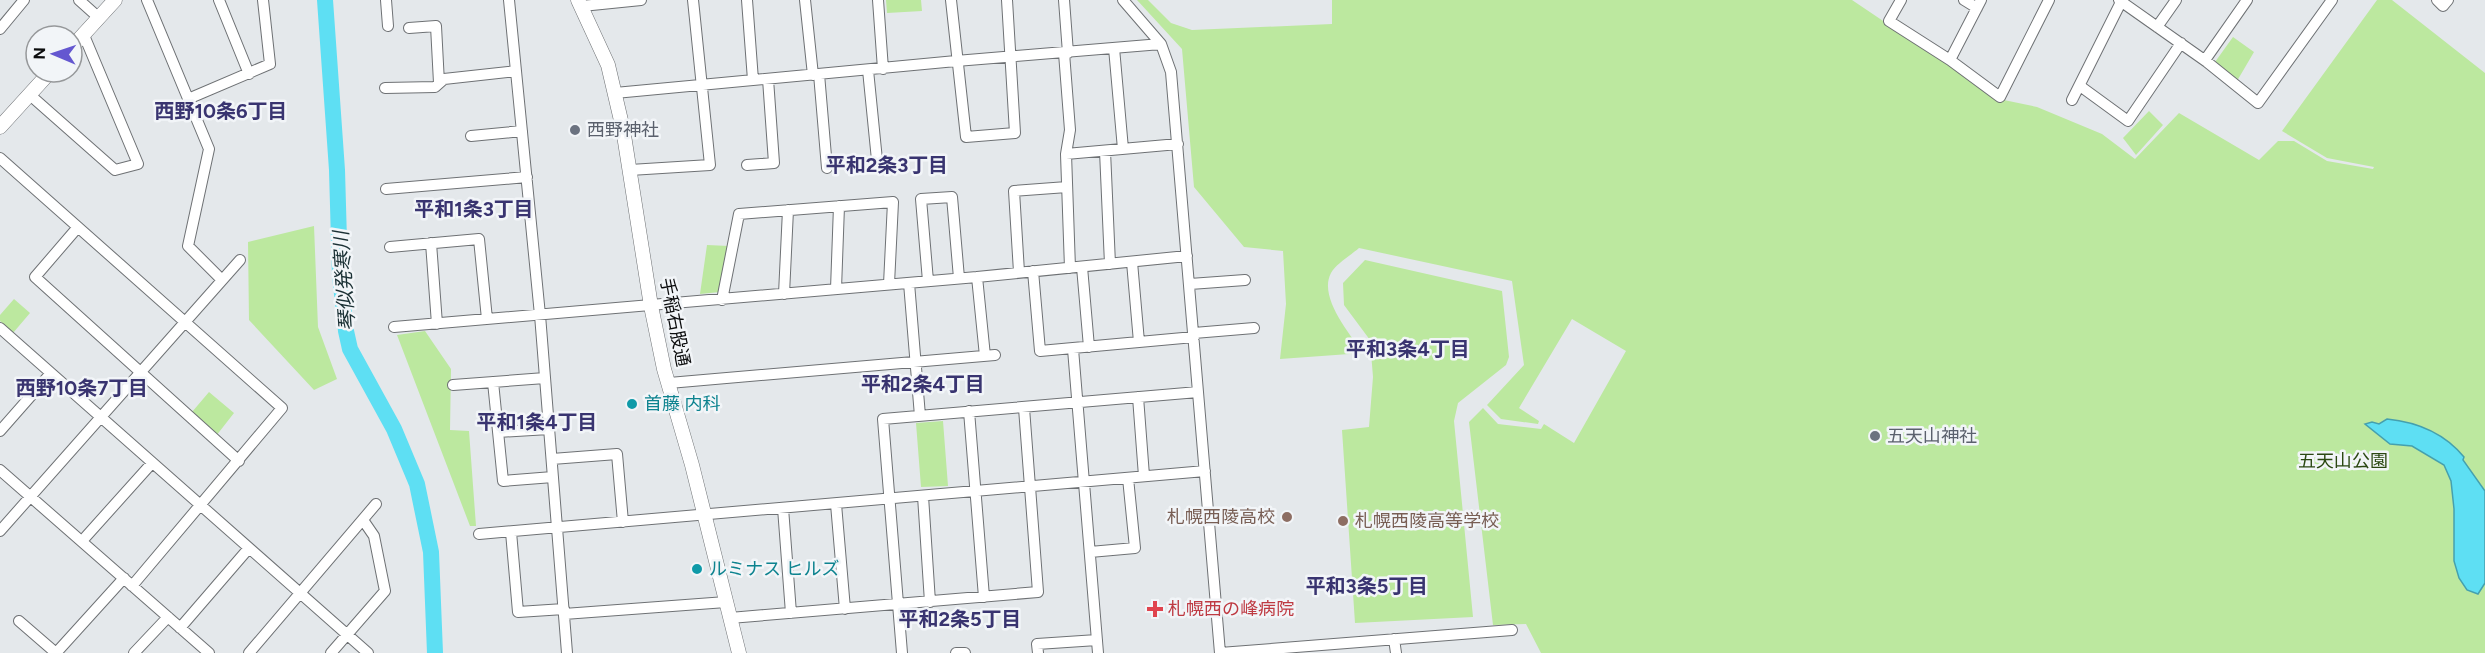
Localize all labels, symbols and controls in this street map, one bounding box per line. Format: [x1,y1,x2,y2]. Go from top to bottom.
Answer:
north arrow [24,24,84,84]
text: N [30,47,49,60]
district label: 西野10条6丁目 [155,99,288,123]
place label: 西野神社 [587,119,659,141]
marker: 西野神社 [568,123,582,137]
district label: 平和2条3丁目 [826,153,948,177]
district label: 平和1条3丁目 [414,197,534,221]
water label: 琴似発寒川 [328,228,359,332]
street label: 手稲右股通 [656,276,694,368]
district label: 平和3条4丁目 [1346,337,1470,361]
district label: 平和2条4丁目 [861,372,985,396]
district label: 西野10条7丁目 [16,376,148,400]
place label: 首藤 内科 [644,393,720,415]
marker: 首藤 内科 [625,397,639,411]
district label: 平和1条4丁目 [476,410,598,434]
place label: 五天山神社 [1887,425,1977,447]
marker: 五天山神社 [1868,429,1882,443]
park label: 五天山公園 [2298,450,2388,472]
place label: 札幌西陵高校 [1167,506,1275,528]
marker: 札幌西陵高校 [1280,510,1294,524]
place label: 札幌西陵高等学校 [1355,510,1499,532]
marker: 札幌西陵高等学校 [1336,514,1350,528]
place label: ルミナス ヒルズ [709,558,839,580]
marker: ルミナス ヒルズ [690,562,704,576]
district label: 平和3条5丁目 [1306,574,1428,598]
place label: 札幌西の峰病院 [1168,598,1294,620]
marker: 札幌西の峰病院 [1146,600,1164,618]
district label: 平和2条5丁目 [898,607,1022,631]

